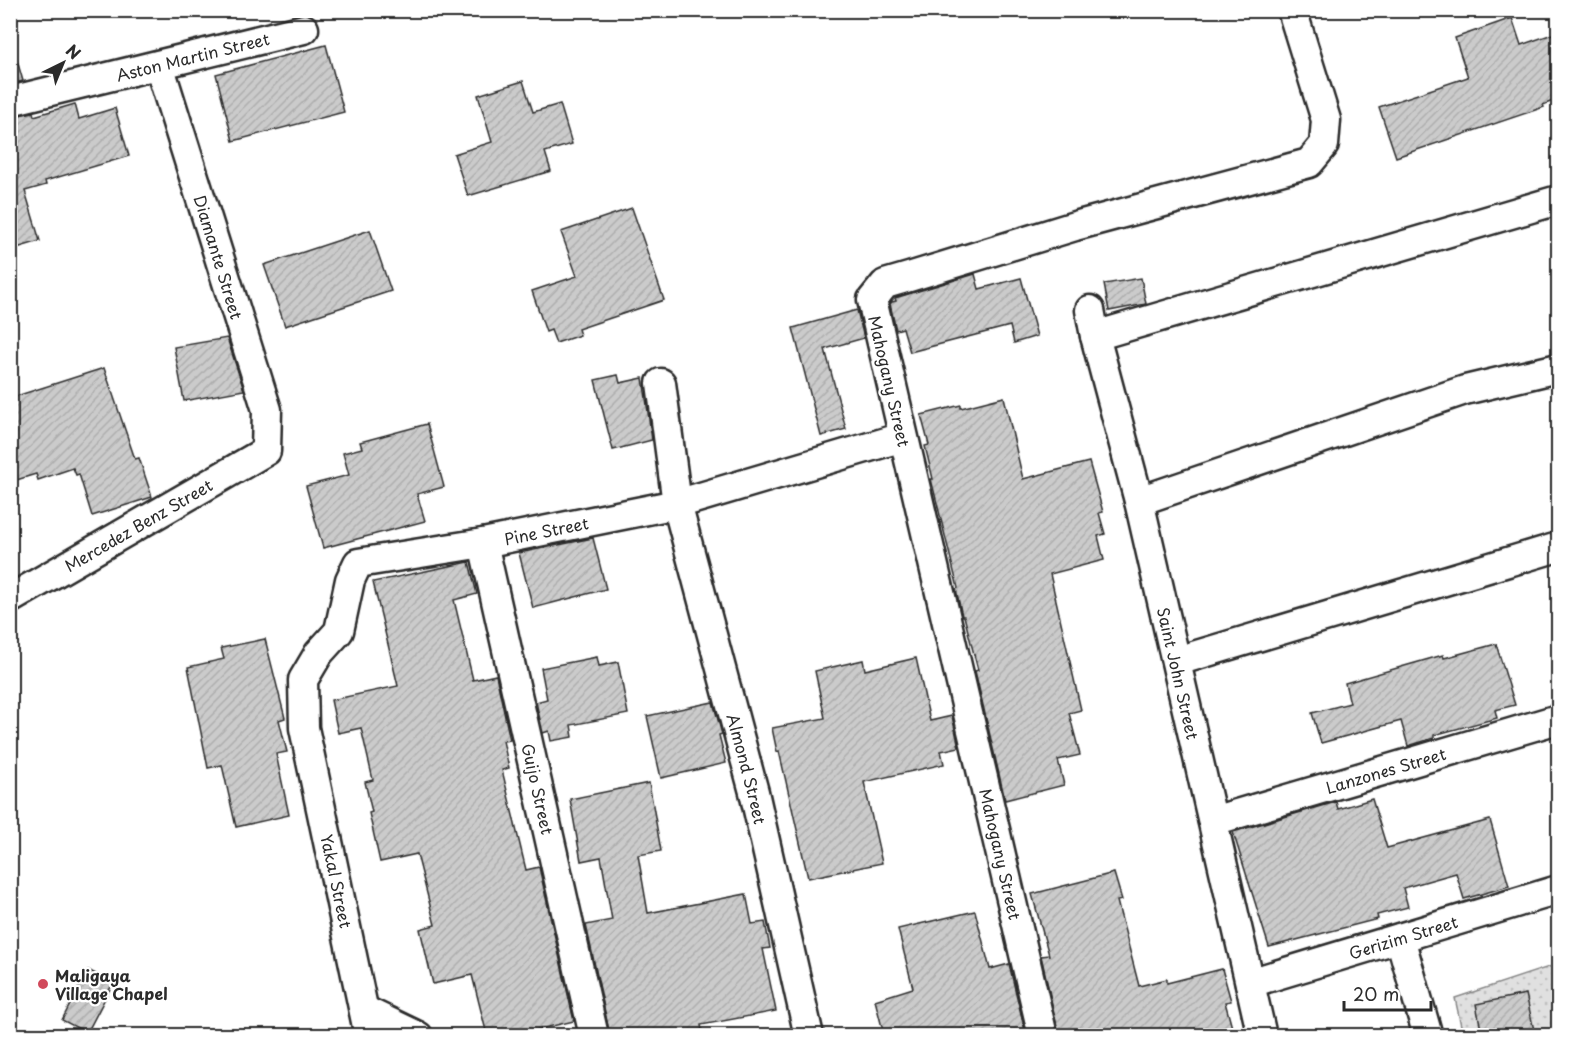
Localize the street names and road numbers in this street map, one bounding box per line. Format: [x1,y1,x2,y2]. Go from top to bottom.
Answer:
street label: Aston Martin Street [113,26,272,87]
street label: Diamante Street [189,192,249,322]
street label: Mahogany Street [863,313,917,449]
street label: Mercedez Benz Street [60,472,217,577]
street label: Pine Street [502,510,591,550]
street label: Saint John Street [1152,605,1206,742]
street label: Almond Street [722,711,773,826]
street label: Guijo Street [516,741,560,837]
street label: Lanzones Street [1323,741,1449,799]
street label: Mahogany Street [974,786,1028,922]
street label: Yakal Street [315,832,359,931]
street label: Gerizim Street [1346,909,1461,964]

